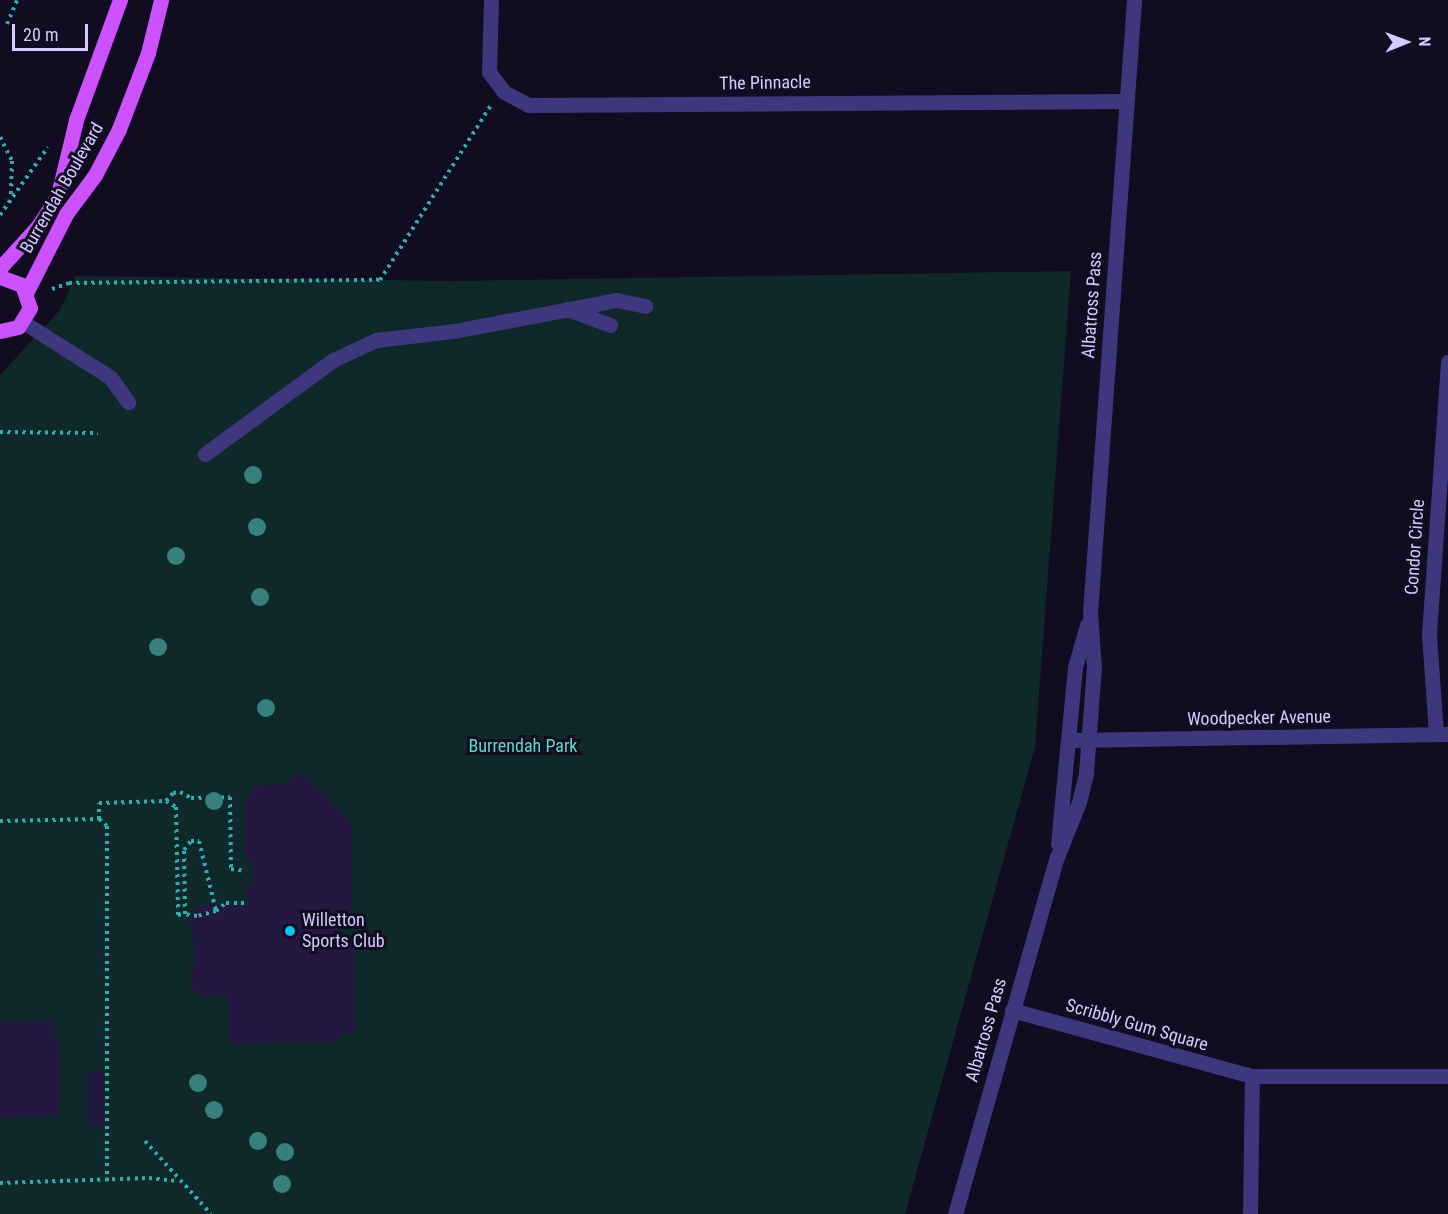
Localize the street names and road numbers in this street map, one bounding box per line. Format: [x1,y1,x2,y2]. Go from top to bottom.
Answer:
street label: The Pinnacle [719,71,811,95]
street label: Burrendah Boulevard [16,119,108,257]
street label: Albatross Pass [1077,251,1107,359]
street label: Condor Circle [1401,498,1429,596]
street label: Woodpecker Avenue [1187,706,1331,730]
street label: Albatross Pass [961,976,1011,1084]
street label: Scribbly Gum Square [1063,994,1211,1056]

